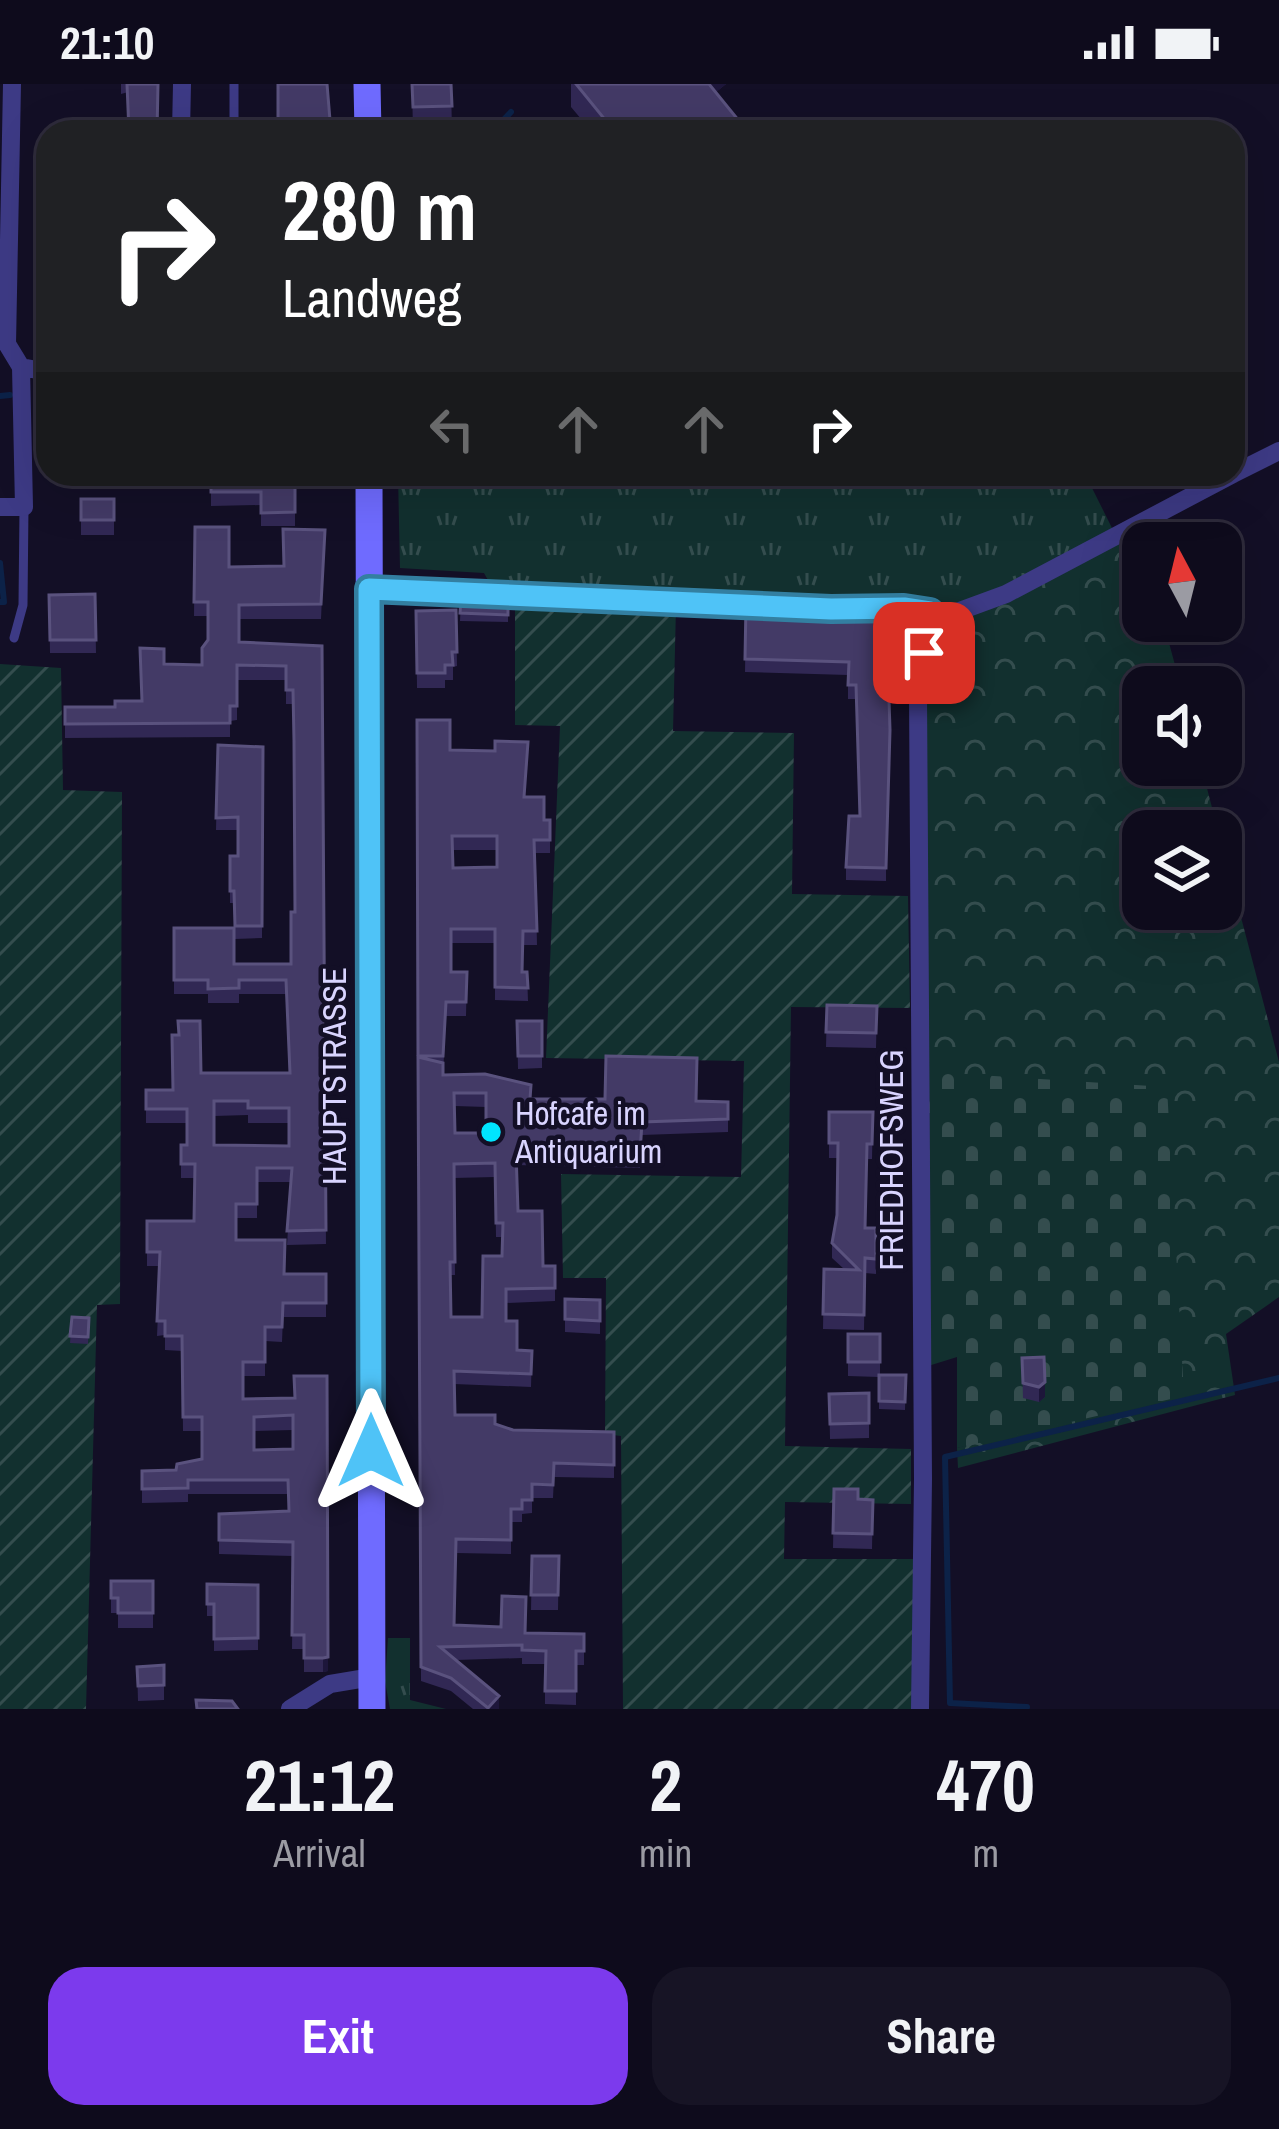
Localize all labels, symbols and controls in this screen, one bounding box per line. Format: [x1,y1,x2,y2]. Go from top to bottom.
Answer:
text: 21:10 [60,12,154,73]
text: 280 m [282,153,477,266]
icon: right [84,168,240,324]
text: Landweg [282,261,462,334]
icon: left [419,396,485,462]
icon: ahead [545,396,611,462]
icon: ahead [671,396,737,462]
icon: right [797,396,863,462]
north arrow [1122,522,1242,642]
map controls [1122,522,1242,930]
pin [873,602,975,704]
icon: arrive [891,620,957,686]
button: sound [1122,666,1242,786]
button: layers [1122,810,1242,930]
street label: HAUPTSTRASSE [312,967,356,1185]
street label: FRIEDHOFSWEG [869,1049,913,1271]
place label: Hofcafe im Antiquarium [514,1091,662,1173]
marker: Hofcafe im Antiquarium [478,1119,504,1145]
position arrow [308,1388,434,1514]
text: 21:12 [244,1736,395,1833]
text: 2 [649,1736,682,1833]
text: 470 [936,1736,1035,1833]
text: Arrival [273,1827,366,1879]
text: min [639,1827,692,1879]
text: m [972,1827,999,1879]
button: Exit [48,1967,628,2105]
button: Share [652,1967,1231,2105]

